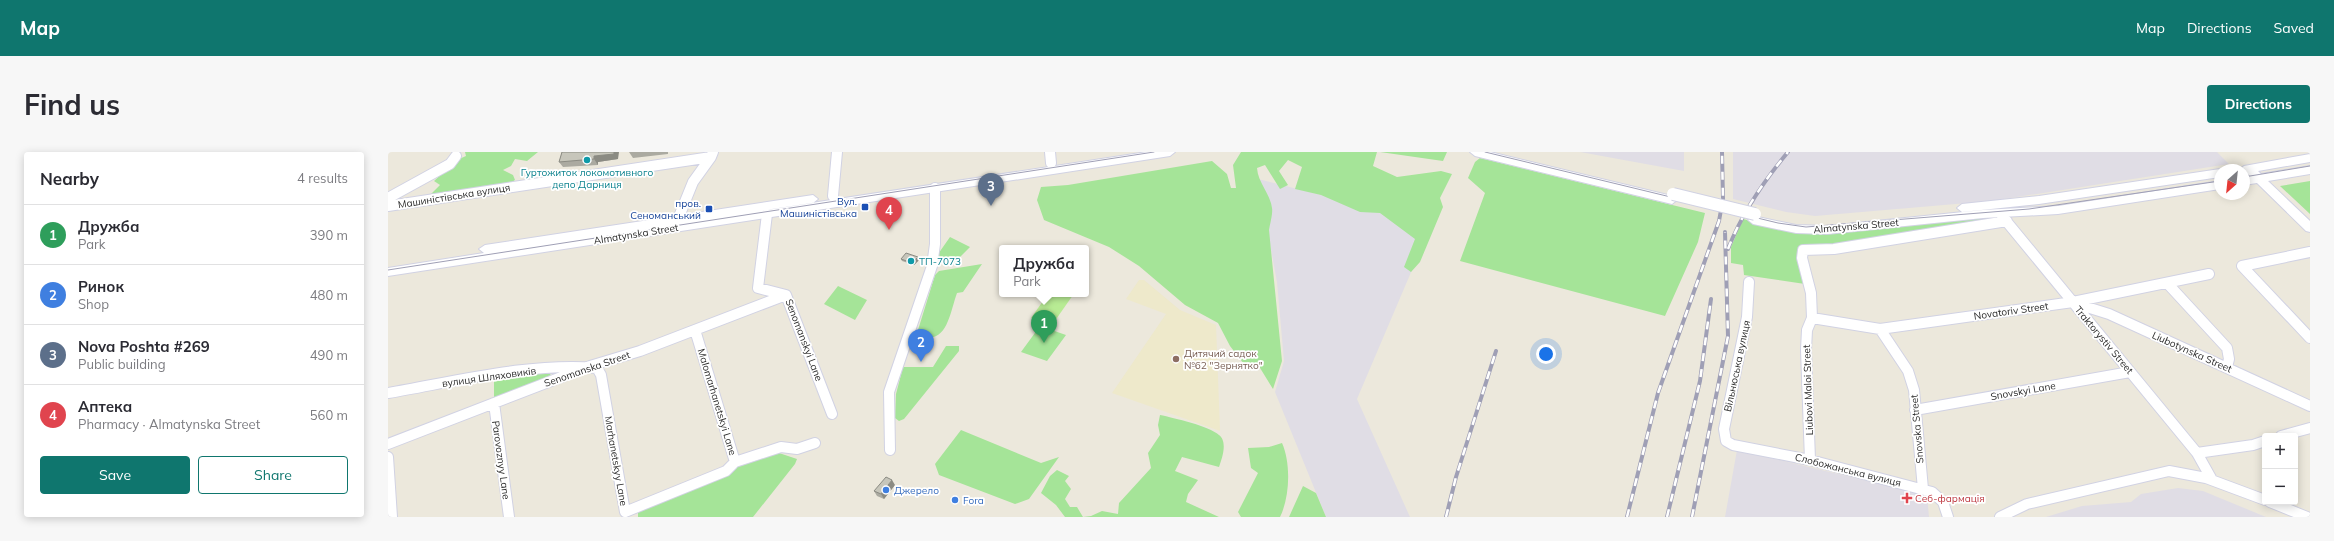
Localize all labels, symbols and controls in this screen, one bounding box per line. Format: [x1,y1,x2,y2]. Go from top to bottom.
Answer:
text: Map [20,16,60,40]
text: Map [2136,19,2165,37]
text: Directions [2187,19,2252,37]
text: Saved [2274,19,2314,37]
button: Directions [2207,85,2310,123]
text: Find us [24,87,120,122]
marker: Гуртожиток локомотивного депо Дарниця [582,155,592,165]
north arrow [2214,164,2250,200]
place label: Гуртожиток локомотивного депо Дарниця [521,166,653,191]
text: Nearby [40,168,99,189]
text: 4 results [297,170,348,186]
pin: 3 [978,173,1004,206]
street label: Машиністівська вулиця [397,181,511,211]
place label: Вул. Машиністівська [780,195,857,220]
place label: пров. Сеноманський [630,197,701,222]
pin: 4 [876,197,902,230]
marker: Вул. Машиністівська [860,202,870,212]
marker: пров. Сеноманський [704,204,714,214]
street label: Almatynska Street [1813,216,1900,236]
text: Дружба [78,217,139,236]
street label: Almatynska Street [593,221,680,247]
text: 1 [49,227,57,243]
text: 390 m [310,227,348,243]
text: Park [78,236,105,252]
popup [999,245,1089,297]
text: Дружба [1013,254,1075,273]
place label: ТП-7073 [919,255,961,268]
marker: ТП-7073 [906,256,916,266]
text: Park [1013,273,1041,289]
text: Ринок [78,277,124,296]
text: 2 [49,287,57,303]
text: 480 m [310,287,348,303]
text: Shop [78,296,109,312]
street label: Senomanskyi Lane [782,297,826,383]
street label: Novatoriv Street [1973,299,2050,323]
street label: Traktorystiv Street [2072,303,2136,377]
pin: 1 [1031,310,1057,343]
street label: Вільнюська вулиця [1721,319,1753,413]
pin: 2 [908,329,934,362]
street label: Liubotynska Street [2150,329,2235,376]
text: Nova Poshta #269 [78,337,210,356]
your location [1536,344,1556,364]
street label: Liubovi Maloi Street [1800,344,1816,436]
text: 3 [49,347,57,363]
text: 490 m [310,347,348,363]
street label: Malomarhanetskyi Lane [695,347,739,457]
place label: Дитячий садок №62 "Зернятко" [1184,347,1263,372]
street label: Senomanska Street [542,348,632,390]
marker: Дитячий садок №62 "Зернятко" [1171,354,1181,364]
text: Public building [78,356,166,372]
street label: вулиця Шляховиків [441,364,537,390]
street label: Snovskyi Lane [1989,379,2057,403]
street label: Snovska Street [1907,393,1926,464]
text: Аптека [78,397,132,416]
text: 4 [49,407,57,423]
text: 560 m [310,407,348,423]
street label: Marhanetskyy Lane [602,415,630,507]
text: Pharmacy · Almatynska Street [78,416,260,432]
street label: Parovoznyy Lane [489,420,513,500]
map controls [2262,433,2298,505]
button: + [2262,433,2298,469]
street label: Слобожанська вулиця [1794,451,1902,489]
button: Save [40,456,190,494]
button: Share [198,456,348,494]
button: − [2262,469,2298,505]
place label: Джерело [894,484,939,497]
marker: Джерело [881,485,891,495]
place label: Себ-фармація [1915,492,1985,505]
marker: Себ-фармація [1902,493,1912,503]
place label: Fora [963,494,984,507]
marker: Fora [950,495,960,505]

